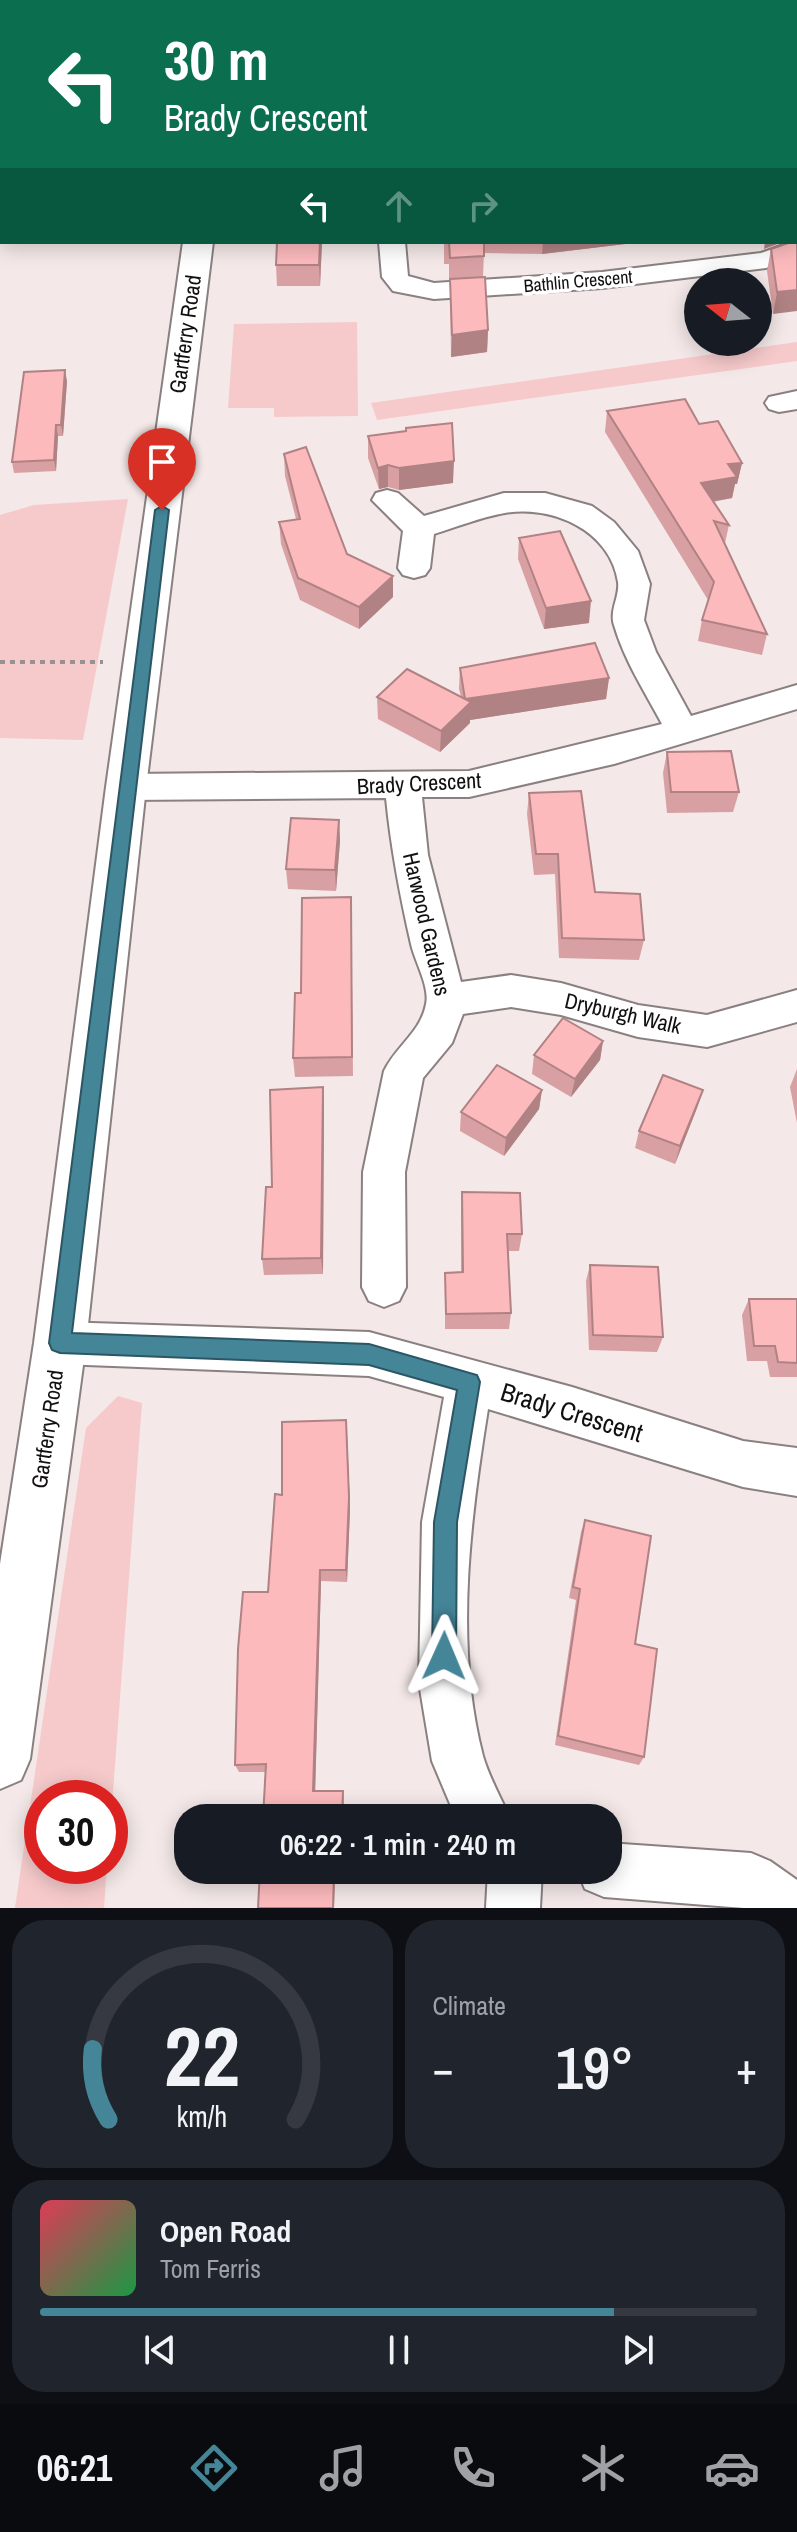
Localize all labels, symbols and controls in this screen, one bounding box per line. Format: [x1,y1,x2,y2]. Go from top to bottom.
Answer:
text: 30 m [164,22,269,97]
icon: left [32,32,136,136]
text: Brady Crescent [164,94,367,142]
icon: left [293,184,337,228]
icon: ahead [377,184,421,228]
icon: right [461,184,505,228]
street label: Bathlin Crescent [523,264,633,298]
north arrow [684,268,772,356]
map controls [684,268,772,356]
street label: Gartferry Road [162,273,208,395]
pin [128,428,196,510]
icon: arrive [140,440,184,484]
street label: Brady Crescent [356,765,482,801]
street label: Harwood Gardens [396,849,458,999]
street label: Dryburgh Walk [562,985,685,1041]
street label: Gartferry Road [24,1368,70,1490]
street label: Brady Crescent [497,1374,647,1450]
position arrow [402,1614,486,1698]
speed limit sign: 30 [24,1780,128,1884]
text: 06:22 · 1 min · 240 m [280,1824,516,1864]
text: Climate [433,1988,506,2023]
text: 22 [164,2000,240,2112]
text: 19° [555,2027,634,2108]
text: − [433,2038,454,2098]
text: + [736,2038,757,2098]
text: km/h [177,2097,228,2136]
text: Open Road [160,2211,291,2251]
text: Tom Ferris [160,2251,261,2286]
icon: previous [138,2328,182,2372]
icon: pause [377,2328,421,2372]
icon: next [616,2328,660,2372]
icon: directions [186,2440,242,2496]
icon: music [315,2440,371,2496]
icon: phone [445,2440,501,2496]
icon: climate [575,2440,631,2496]
icon: car [704,2440,760,2496]
text: 06:21 [37,2444,112,2492]

